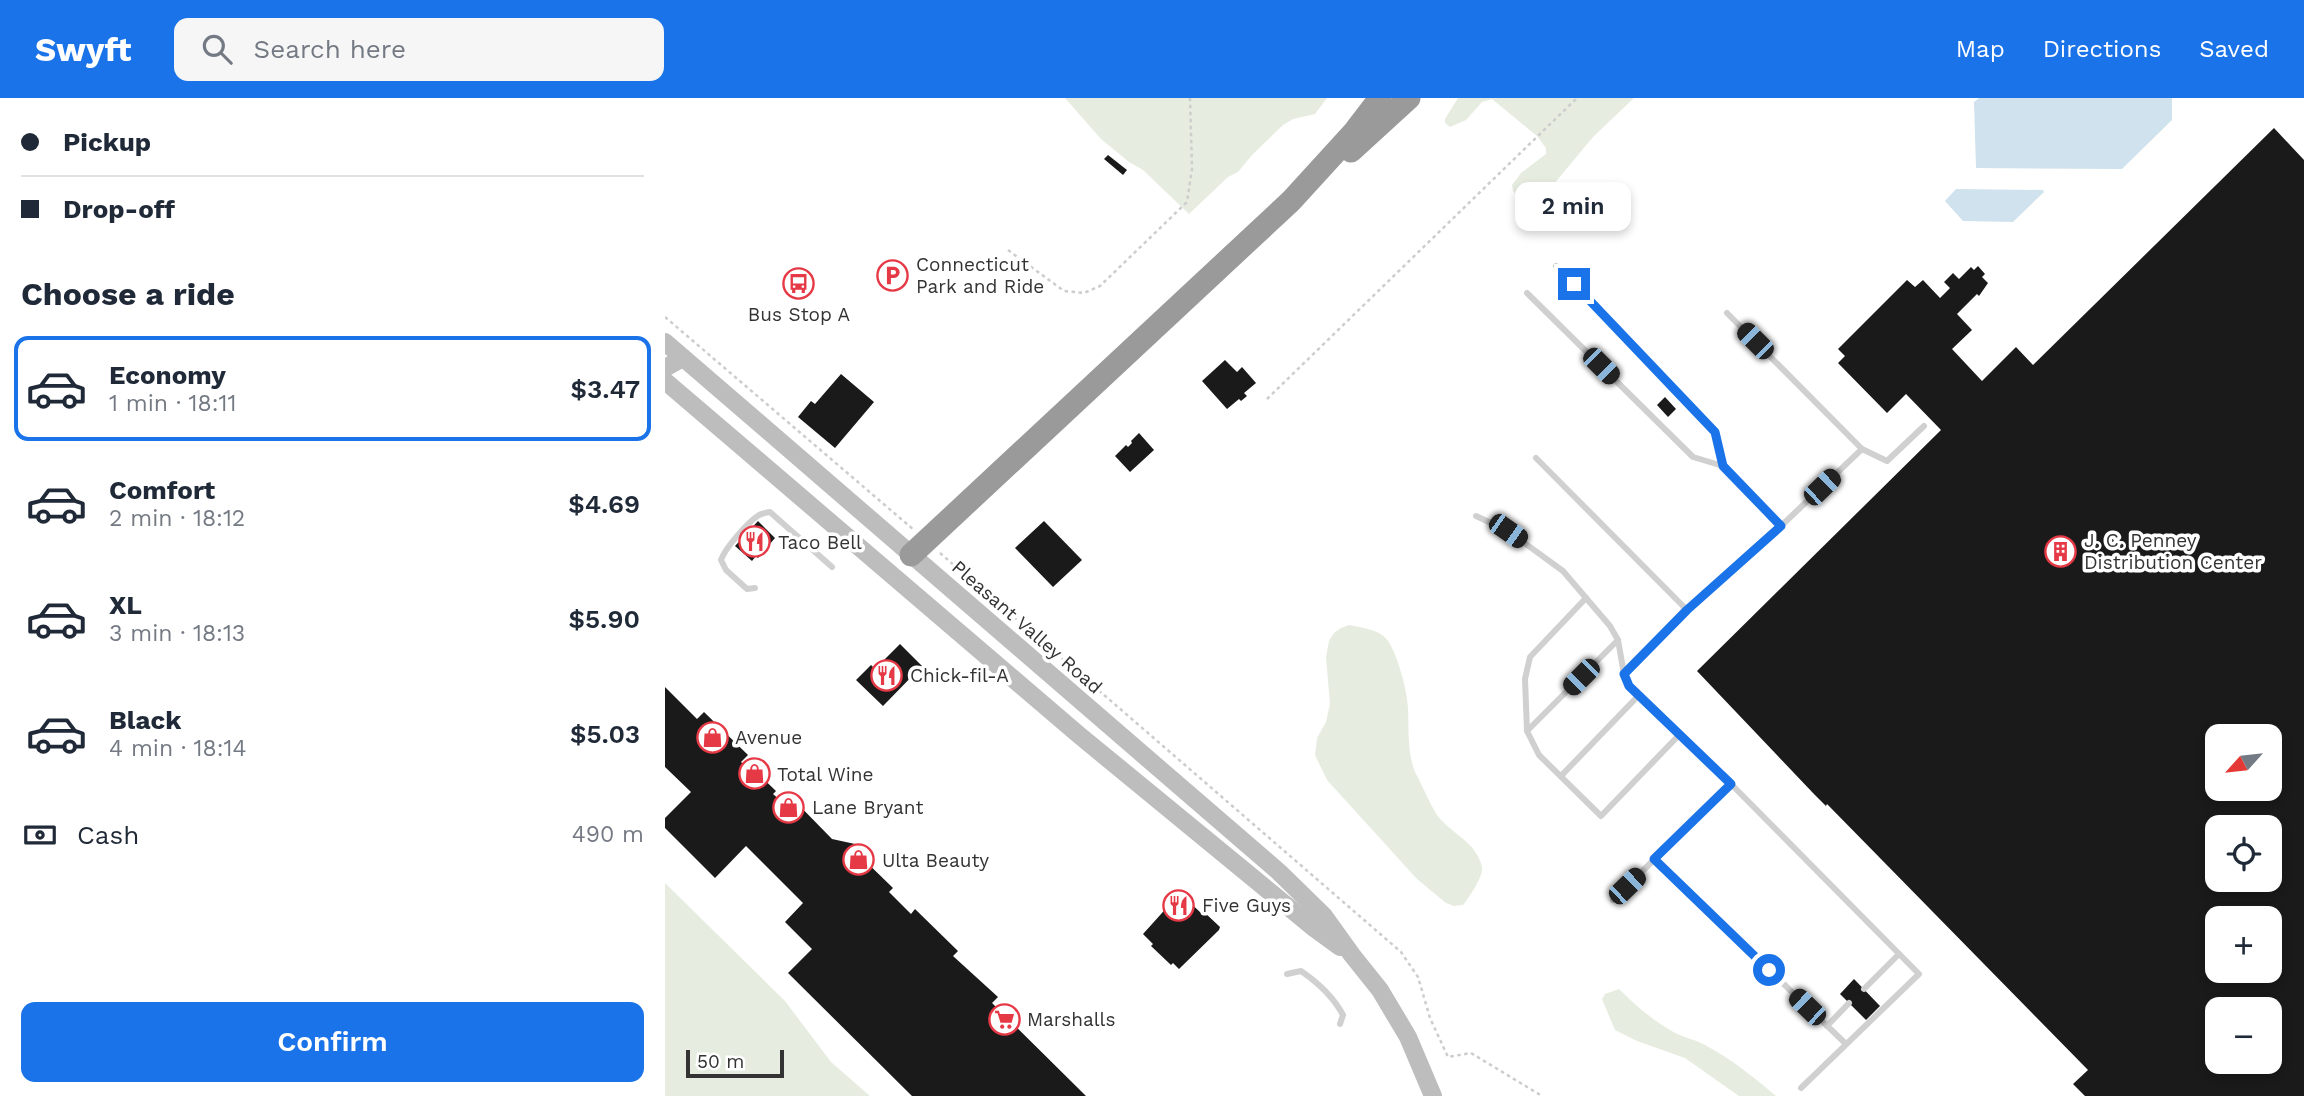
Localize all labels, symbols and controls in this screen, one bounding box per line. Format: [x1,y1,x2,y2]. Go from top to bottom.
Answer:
search box [174,18,664,81]
text: Swyft [35,30,132,69]
icon: search [198,30,236,68]
text: Search here [254,34,406,64]
text: Map [1956,35,2005,63]
text: Directions [2043,35,2161,63]
text: Saved [2199,35,2269,63]
text: Pickup [63,127,151,157]
callout: 2 min [1516,183,1632,232]
text: 2 min [1541,193,1605,220]
text: Drop-off [63,194,175,224]
place label: Connecticut Park and Ride [916,253,1044,298]
parking icon: Connecticut Park and Ride [876,258,910,292]
bus stop icon: Bus Stop A [782,266,816,300]
route end [1558,268,1590,300]
text: Choose a ride [21,275,235,313]
place label: Bus Stop A [748,303,851,326]
car [1733,319,1778,363]
car [1579,344,1624,388]
icon: car [25,357,88,420]
text: Economy [109,360,226,390]
text: $3.47 [571,374,640,404]
text: 1 min · 18:11 [109,390,236,417]
car [1800,465,1845,509]
icon: car [25,472,88,535]
text: Comfort [109,475,215,505]
text: $4.69 [568,489,640,519]
text: 2 min · 18:12 [109,505,245,532]
car [1485,510,1532,552]
restaurant icon: Taco Bell [738,525,772,559]
place label: J. C. Penney Distribution Center [2084,529,2262,574]
place label: Taco Bell [778,531,862,554]
building icon: J. C. Penney Distribution Center [2044,534,2078,568]
street label: Pleasant Valley Road [947,555,1107,699]
icon: car [25,587,88,650]
text: XL [109,590,142,620]
text: $5.90 [568,604,640,634]
text: 3 min · 18:13 [109,620,245,647]
car [1559,655,1604,699]
restaurant icon: Chick-fil-A [870,658,904,692]
place label: Chick-fil-A [910,664,1009,687]
icon: car [25,702,88,765]
text: Black [109,705,181,735]
text: $5.03 [570,719,640,749]
shop icon: Avenue [695,720,729,754]
north arrow [2205,724,2282,802]
map controls [2205,724,2282,1074]
place label: Avenue [735,726,802,749]
text: 4 min · 18:14 [109,735,247,762]
shop icon: Total Wine [737,757,771,791]
place label: Total Wine [777,763,874,786]
shop icon: Lane Bryant [772,790,806,824]
place label: Lane Bryant [812,796,923,819]
button: locate [2205,815,2282,892]
icon: cash [21,816,59,854]
text: Cash [77,820,139,850]
text: 490 m [572,821,644,848]
shop icon: Ulta Beauty [842,843,876,877]
place label: Ulta Beauty [882,849,989,872]
car [1605,864,1650,908]
restaurant icon: Five Guys [1162,888,1196,922]
place label: Five Guys [1202,894,1291,917]
button: + [2205,906,2282,983]
route start [1753,954,1785,986]
car [1785,985,1830,1029]
button: − [2205,997,2282,1074]
button: Confirm [21,1002,644,1082]
supermarket icon: Marshalls [987,1002,1021,1036]
place label: Marshalls [1027,1008,1115,1031]
scale bar [686,1047,784,1079]
text: 50 m [697,1050,744,1073]

